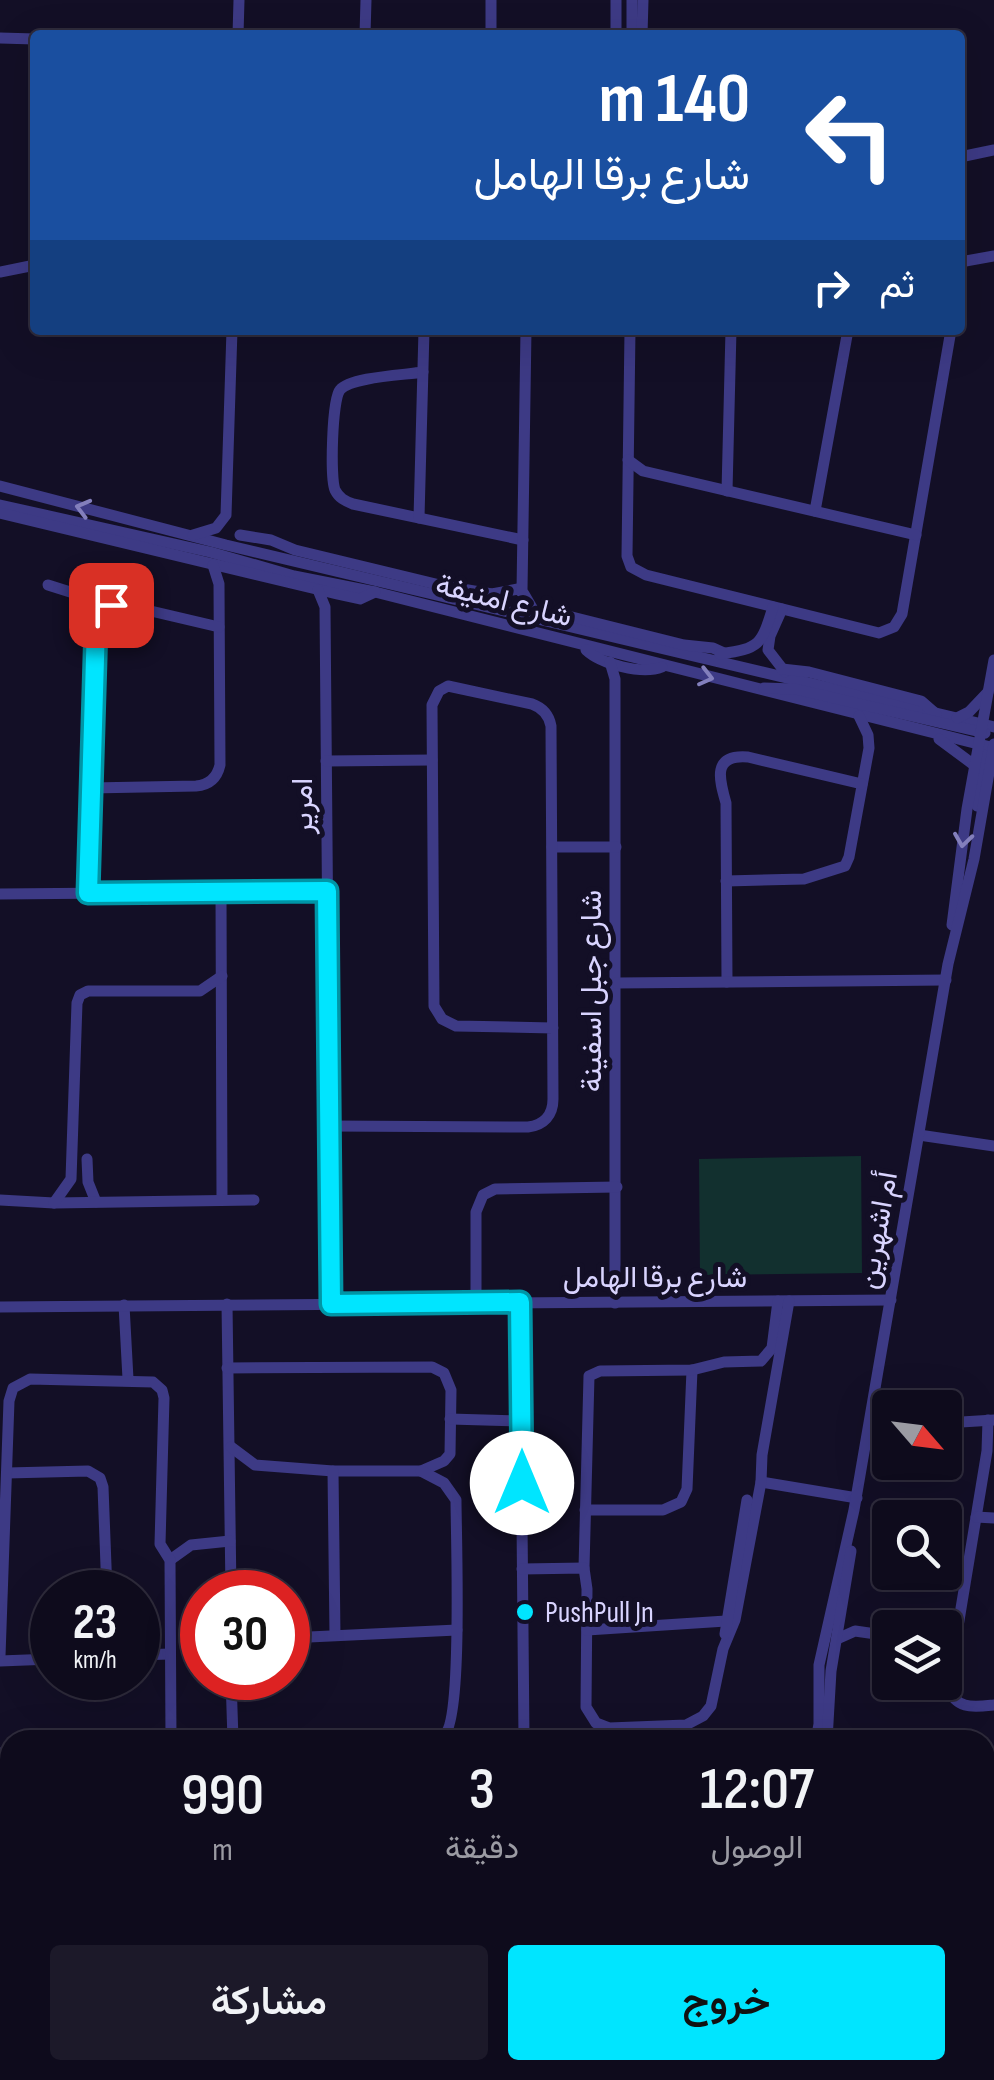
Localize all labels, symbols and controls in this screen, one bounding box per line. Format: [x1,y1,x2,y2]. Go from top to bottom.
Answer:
text: 140 m [599,58,750,142]
icon: left [785,70,915,200]
text: شارع برقا الهامل [474,148,750,203]
icon: right [804,260,859,315]
text: ثم [879,263,915,308]
one-way arrow [75,498,92,519]
pin [69,563,154,648]
street label: شارع امنيفة [431,567,576,636]
icon: arrive [84,578,139,633]
one-way arrow [697,665,714,686]
street label: امرير [285,778,321,835]
one-way arrow [953,832,974,849]
street label: شارع جبل اسفينة [574,890,611,1092]
street label: أم اشهرين [850,1169,906,1292]
street label: شارع برقا الهامل [563,1260,747,1297]
north arrow [872,1390,962,1480]
map controls [872,1390,962,1700]
position arrow [470,1431,574,1535]
button: search [872,1500,962,1590]
speed limit sign: 30 [180,1570,310,1700]
text: 23 [73,1593,117,1653]
place label: PushPull Jn [545,1595,654,1631]
marker: PushPull Jn [514,1601,536,1623]
button: layers [872,1610,962,1700]
text: km/h [73,1645,117,1676]
text: 3 [469,1754,495,1826]
text: 12:07 [700,1754,814,1826]
text: 990 [181,1760,264,1832]
text: دقيقة [445,1829,519,1868]
text: الوصول [711,1829,803,1868]
text: m [212,1831,233,1870]
button: مشاركة [50,1945,488,2060]
button: خروج [508,1945,945,2060]

